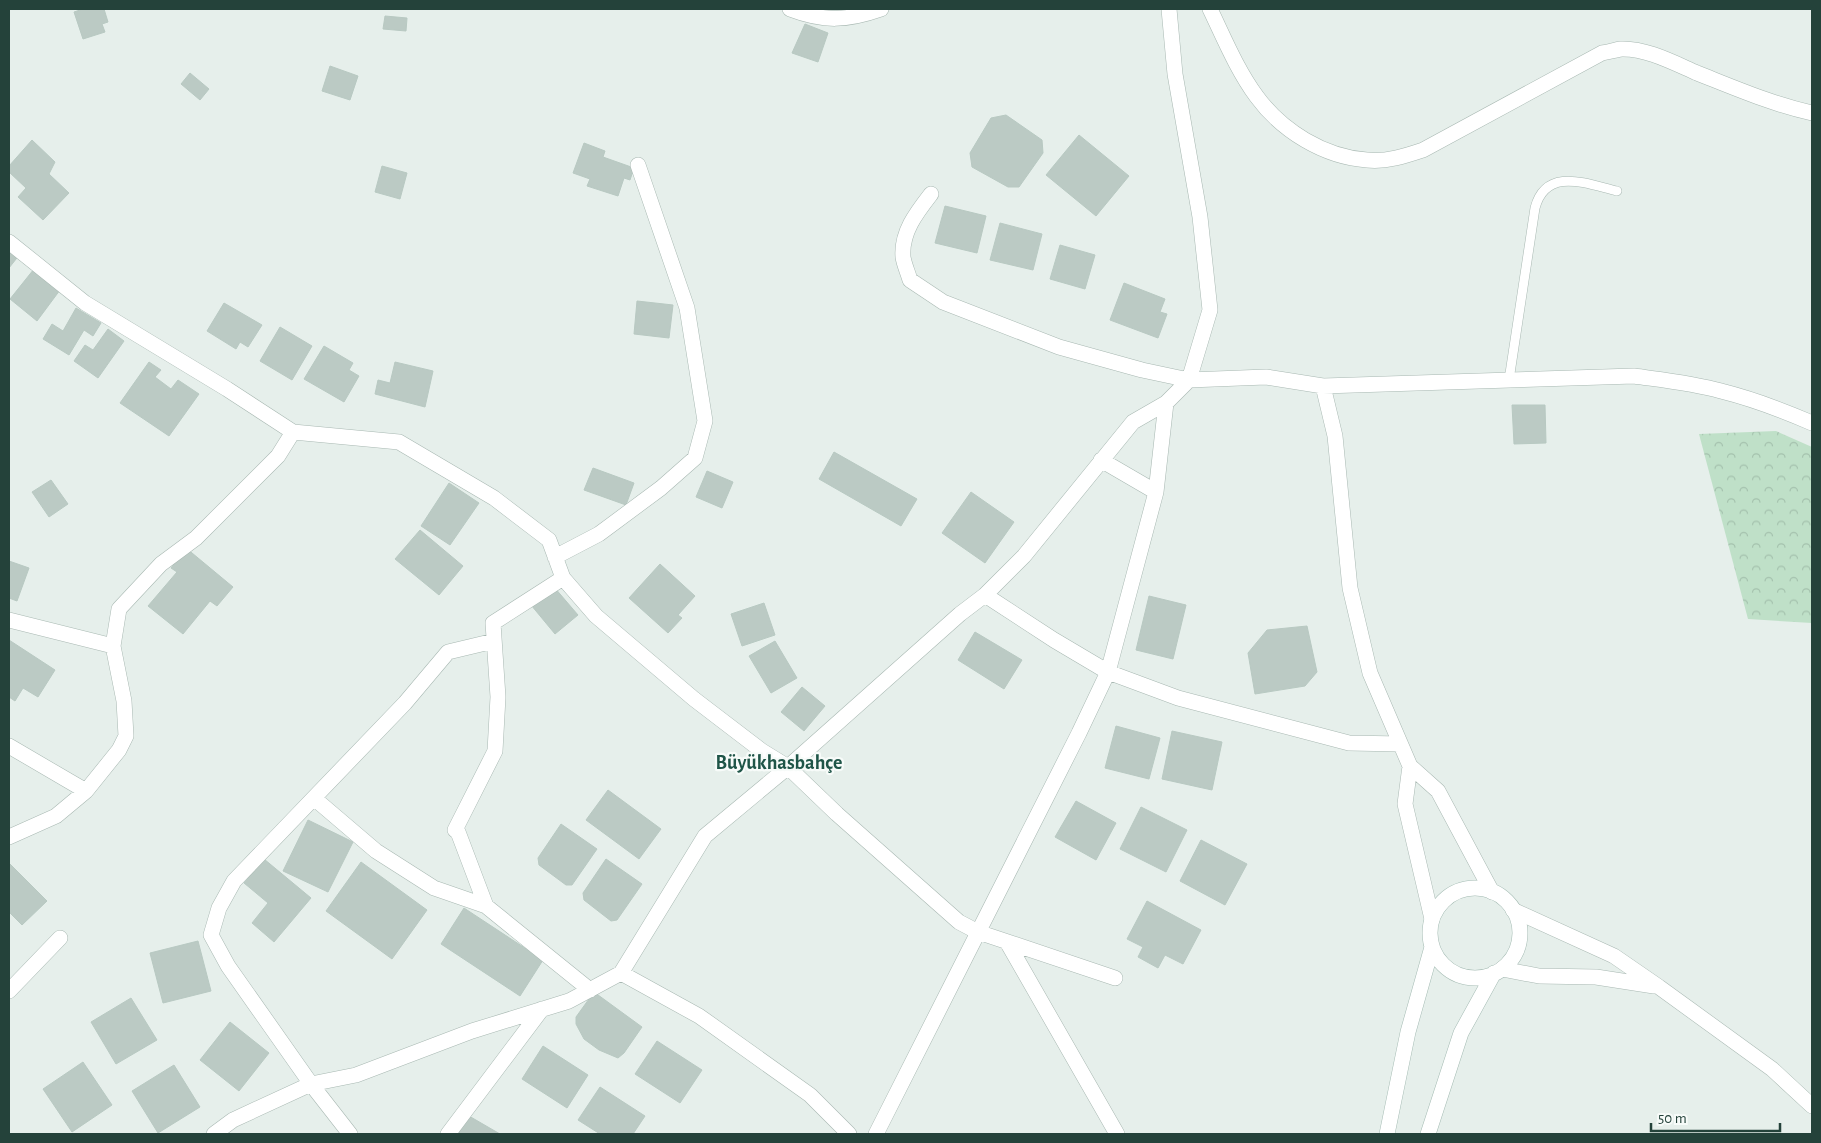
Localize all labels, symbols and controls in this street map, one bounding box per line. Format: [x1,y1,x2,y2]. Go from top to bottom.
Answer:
district label: Büyükhasbahçe [716,753,843,773]
scale bar [1651,1100,1780,1132]
text: 50 m [1658,1111,1687,1126]

